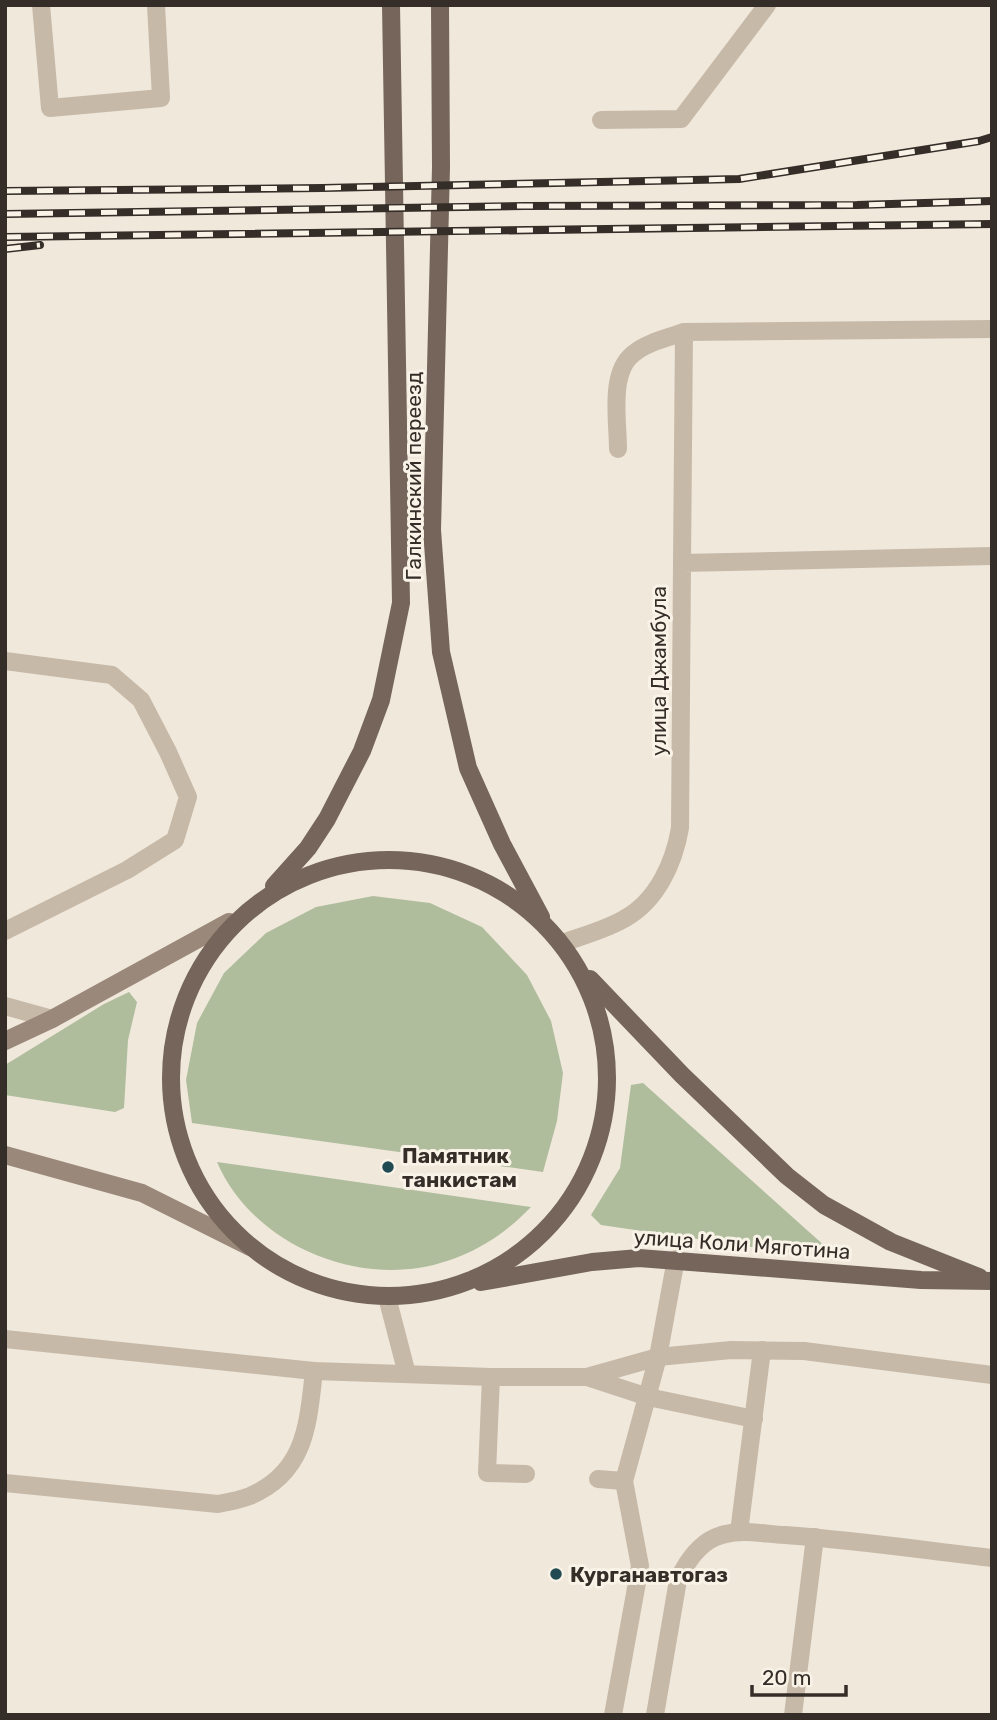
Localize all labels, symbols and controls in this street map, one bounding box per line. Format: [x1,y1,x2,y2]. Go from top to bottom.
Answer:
street label: Галкинский переезд [401,372,426,580]
street label: улица Джамбула [646,586,671,756]
place label: Памятник танкистам [402,1143,517,1192]
marker: Памятник танкистам [380,1159,396,1175]
street label: улица Коли Мяготина [633,1224,851,1264]
place label: Курганавтогаз [570,1562,728,1587]
marker: Курганавтогаз [548,1566,564,1582]
scale bar [752,1654,846,1698]
text: 20 m [762,1665,811,1690]

